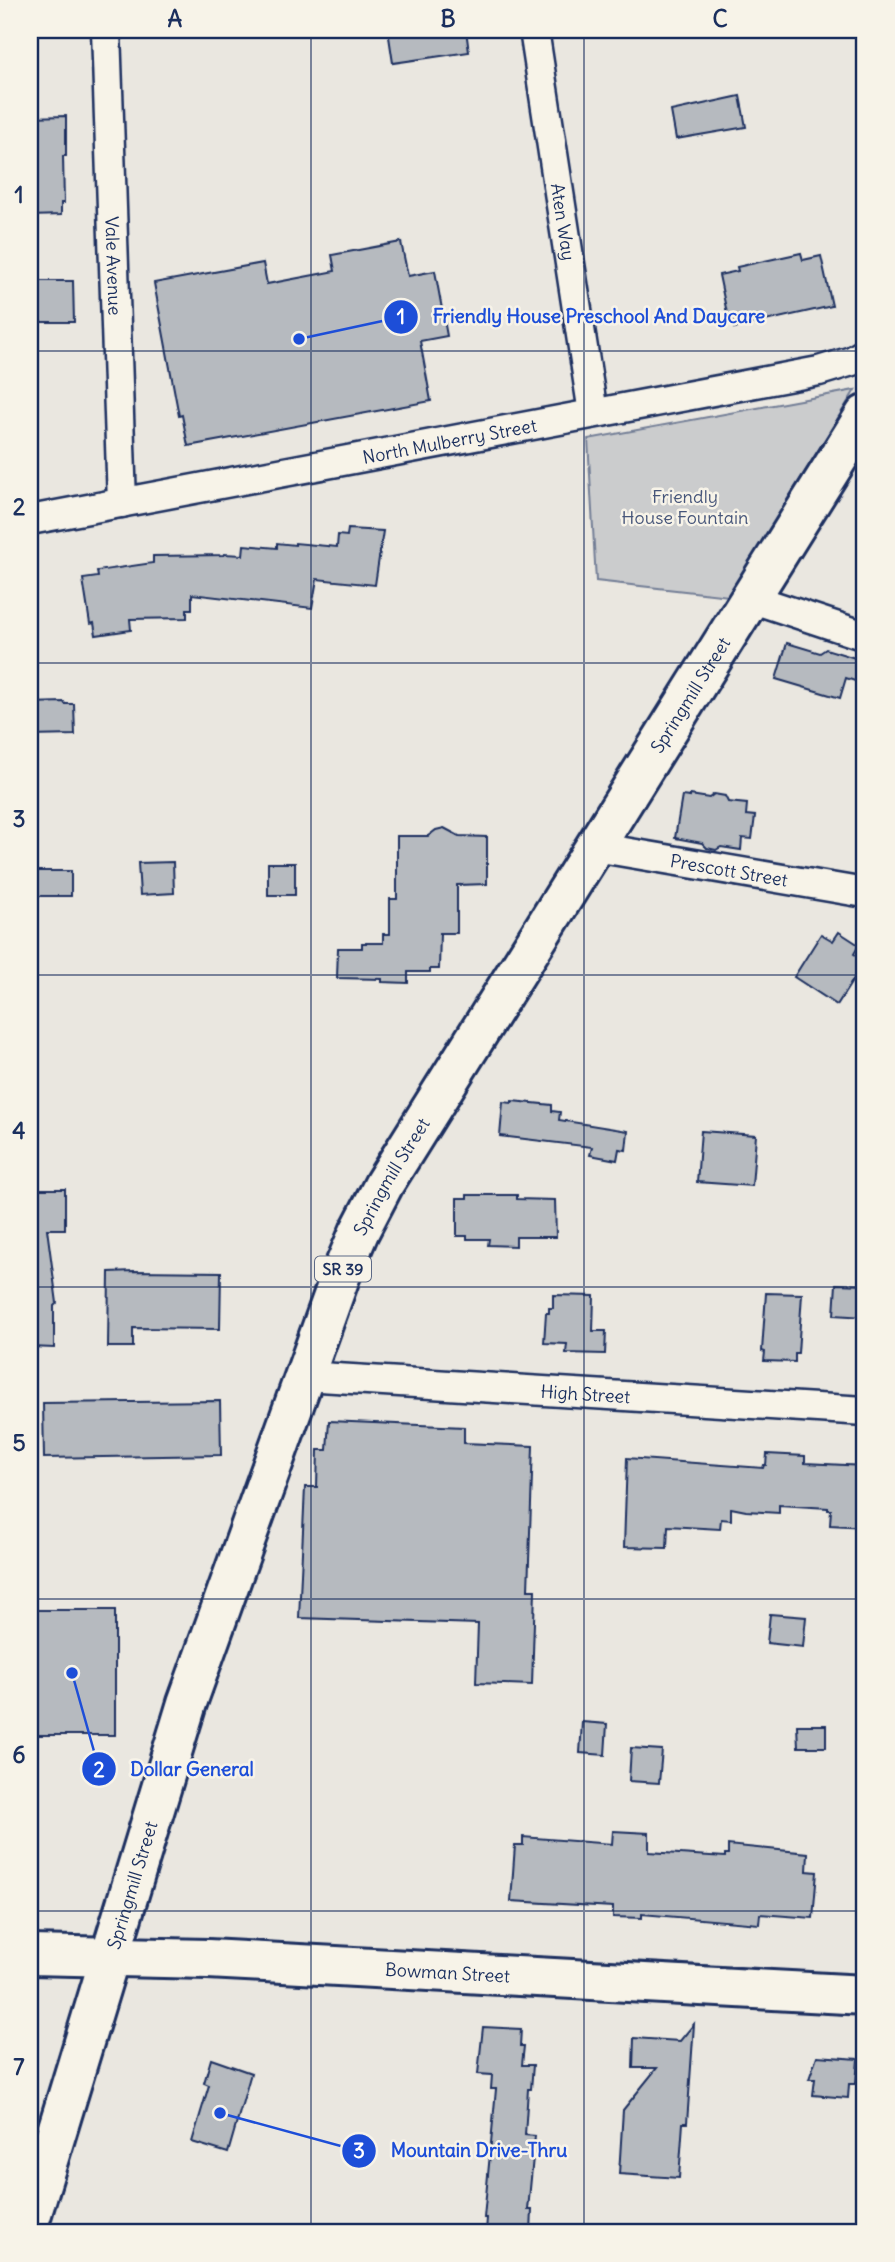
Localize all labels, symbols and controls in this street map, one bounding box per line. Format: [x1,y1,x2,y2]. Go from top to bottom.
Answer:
text: A [168,4,183,33]
text: B [440,4,456,33]
text: C [712,4,728,33]
text: 1 [14,180,24,209]
street label: Aten Way [546,181,581,262]
street label: Vale Avenue [101,216,127,316]
callout: Friendly House Preschool And Daycare [384,297,779,337]
text: 1 [397,303,405,330]
text: Friendly House Preschool And Daycare [433,304,765,328]
street label: North Mulberry Street [361,413,538,468]
park label: Friendly House Fountain [622,485,748,529]
text: 2 [13,492,26,521]
street label: Springmill Street [645,632,735,757]
text: 3 [12,804,26,833]
street label: Prescott Street [668,849,790,891]
street label: Springmill Street [348,1113,434,1239]
text: 4 [12,1116,26,1145]
road number: SR 39 [315,1256,371,1282]
street label: High Street [540,1379,631,1408]
text: 5 [12,1428,26,1457]
text: 6 [12,1740,26,1769]
callout: Dollar General [81,1749,268,1789]
text: 2 [93,1756,105,1783]
text: Dollar General [130,1757,254,1781]
street label: Springmill Street [101,1818,162,1952]
street label: Bowman Street [385,1957,511,1987]
text: 7 [13,2052,25,2081]
callout: Mountain Drive-Thru [342,2131,582,2171]
text: 3 [353,2137,365,2164]
text: Mountain Drive-Thru [391,2138,567,2162]

